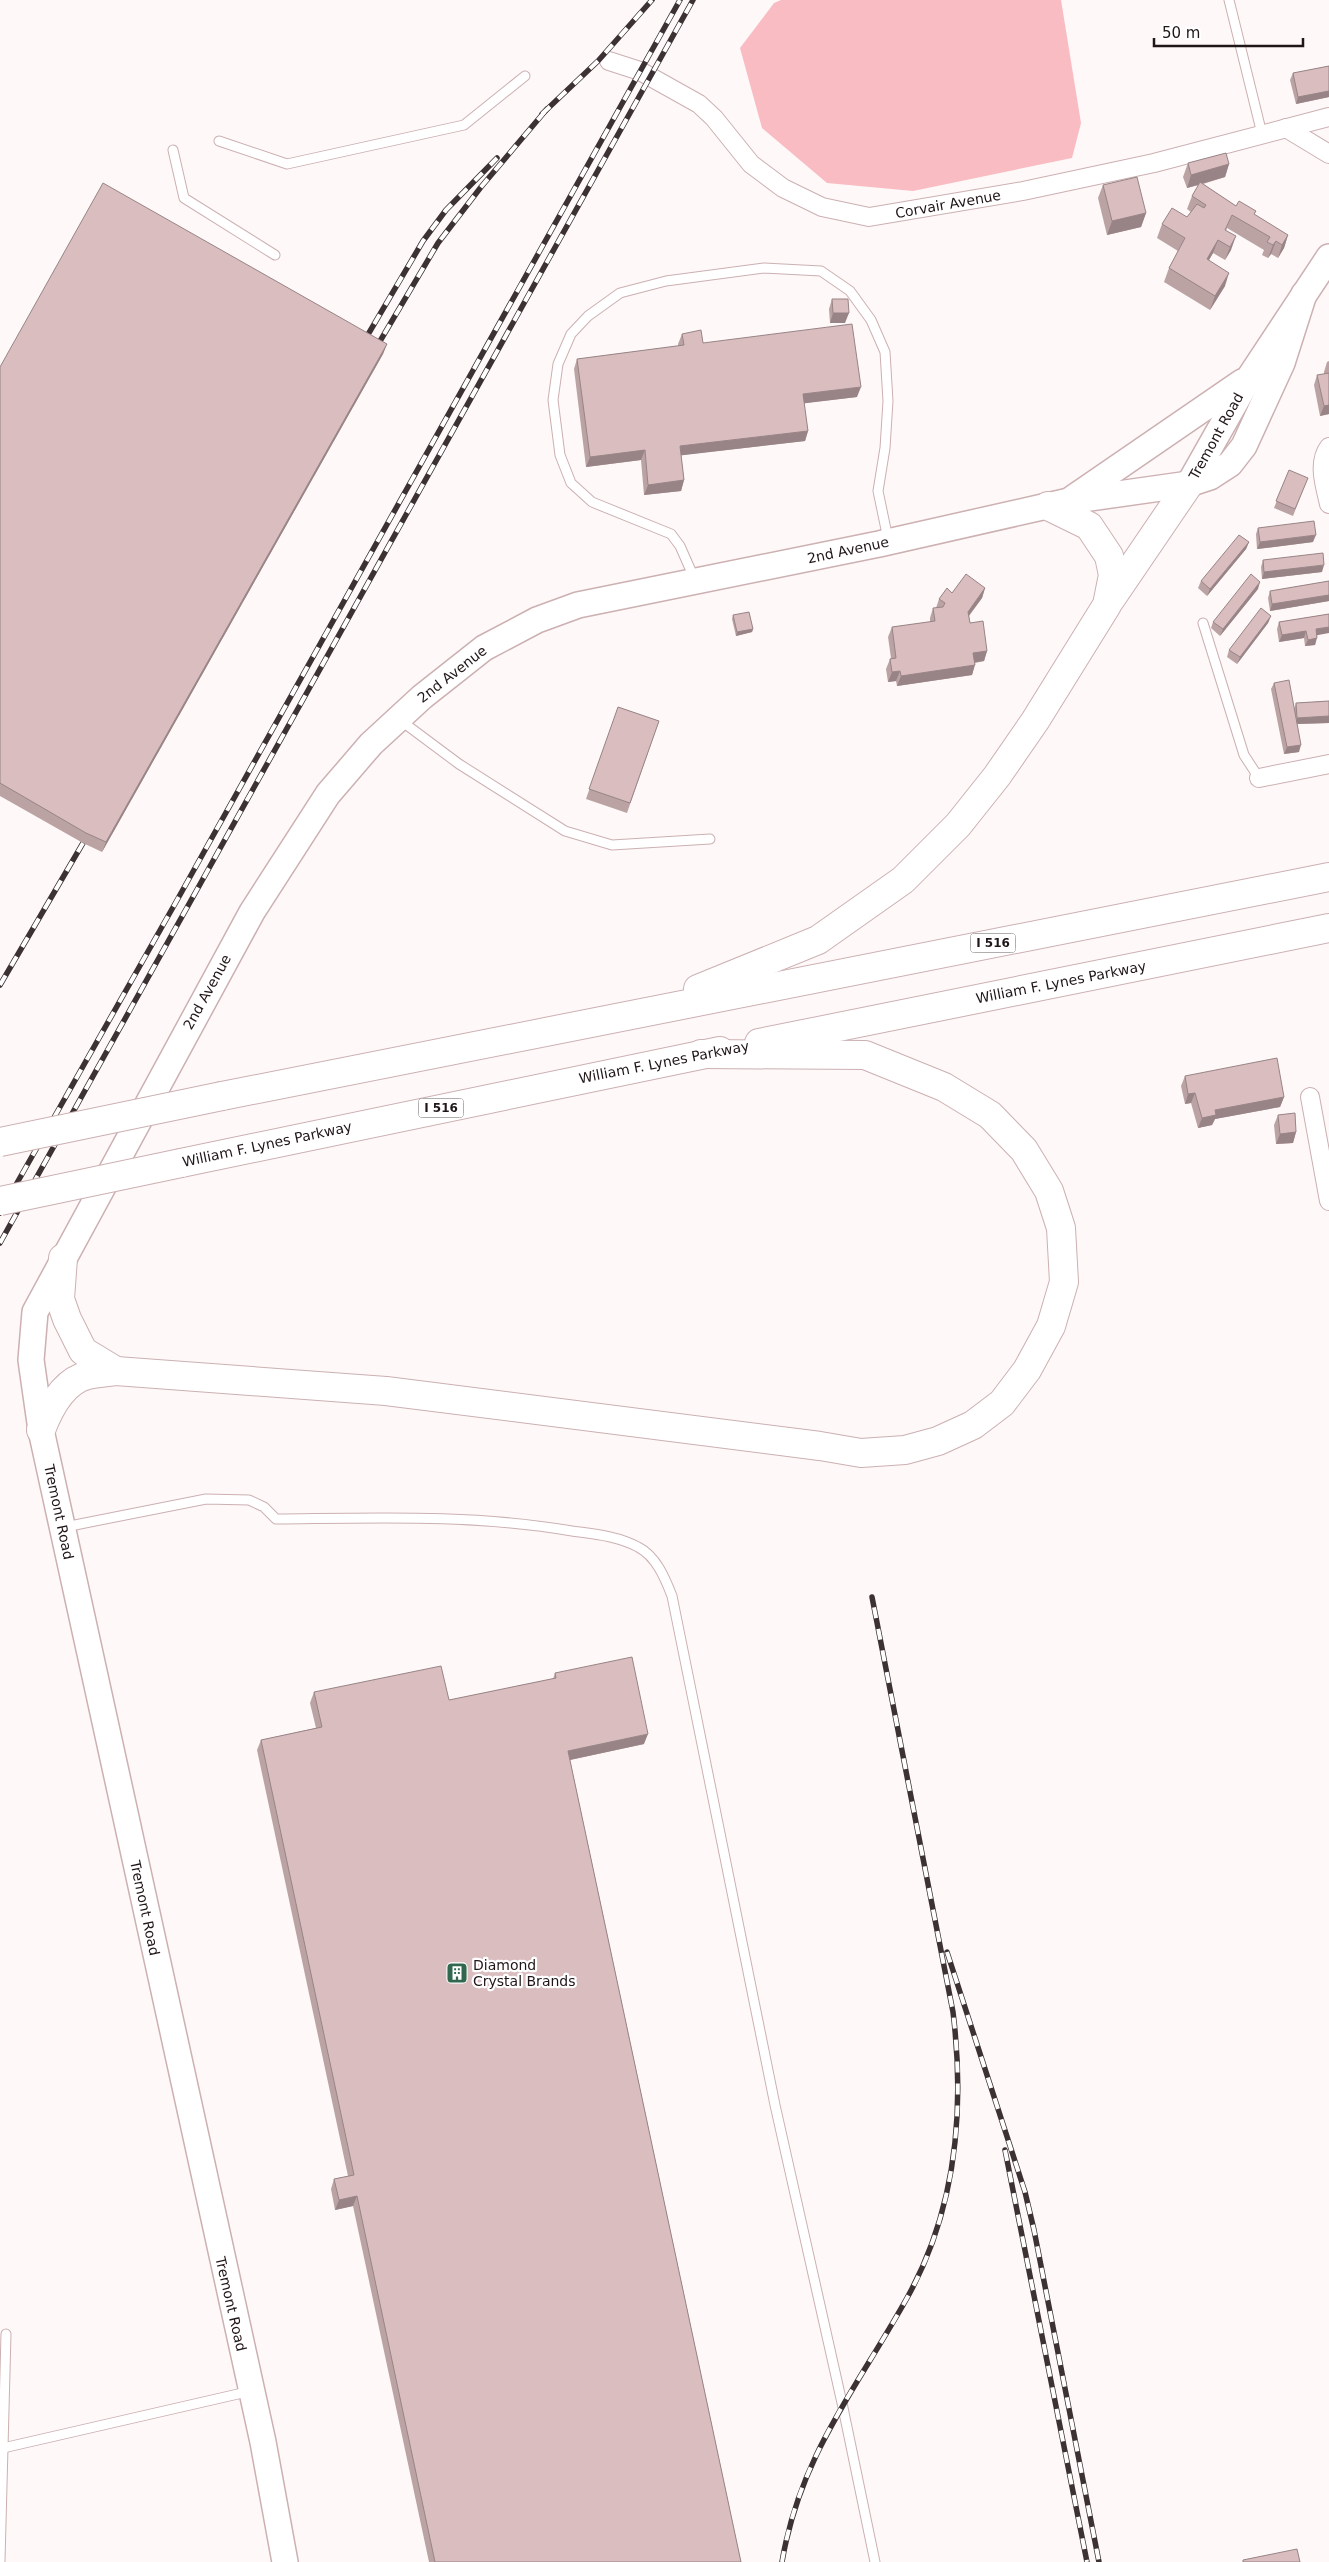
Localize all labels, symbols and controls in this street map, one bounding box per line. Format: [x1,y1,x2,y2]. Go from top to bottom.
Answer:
scale bar [1154,15,1303,47]
text: 50 m [1162,24,1200,42]
street label: Corvair Avenue [894,187,1002,221]
street label: Tremont Road [1185,390,1246,483]
street label: 2nd Avenue [806,534,890,566]
street label: 2nd Avenue [414,642,490,706]
road number: I 516 [970,934,1016,952]
street label: 2nd Avenue [180,952,234,1032]
street label: William F. Lynes Parkway [975,958,1147,1006]
street label: William F. Lynes Parkway [578,1038,750,1086]
road number: I 516 [418,1098,464,1118]
street label: William F. Lynes Parkway [181,1118,353,1170]
street label: Tremont Road [41,1462,77,1561]
street label: Tremont Road [127,1858,163,1957]
place label: Diamond Crystal Brands [473,1957,576,1989]
building icon: Diamond Crystal Brands [445,1961,469,1985]
street label: Tremont Road [212,2254,250,2353]

